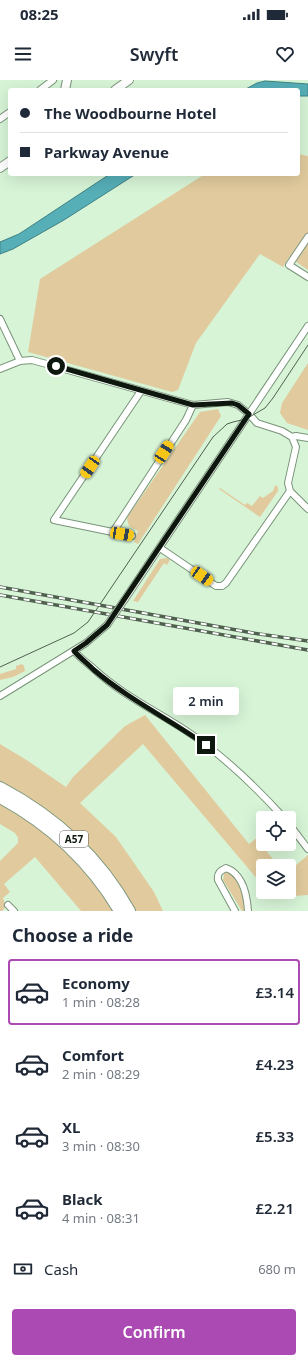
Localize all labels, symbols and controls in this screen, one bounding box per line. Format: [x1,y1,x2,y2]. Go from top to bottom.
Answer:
text: 08:25 [20,4,59,24]
text: Swyft [130,42,178,66]
icon: menu [12,43,34,65]
icon: heart [274,43,296,65]
text: The Woodbourne Hotel [44,103,216,123]
text: Parkway Avenue [44,142,169,162]
route start [47,357,65,375]
car [152,439,176,465]
car [78,454,102,480]
car [109,526,135,542]
car [189,564,215,588]
callout: 2 min [173,687,239,715]
text: 2 min [188,692,224,710]
route end [197,736,215,754]
map controls [256,811,296,899]
button: locate [256,811,296,851]
road number: A57 [60,831,88,847]
button: layers [256,859,296,899]
text: Choose a ride [12,923,133,947]
text: Economy [62,973,130,993]
icon: car [14,974,50,1010]
text: £3.14 [256,982,294,1002]
text: 1 min · 08:28 [62,993,140,1011]
text: Comfort [62,1045,124,1065]
icon: car [14,1046,50,1082]
text: £4.23 [256,1054,294,1074]
text: 2 min · 08:29 [62,1065,140,1083]
text: XL [62,1117,80,1137]
icon: car [14,1118,50,1154]
text: £5.33 [256,1126,294,1146]
text: 3 min · 08:30 [62,1137,140,1155]
text: Black [62,1189,102,1209]
icon: car [14,1190,50,1226]
text: £2.21 [256,1198,294,1218]
text: 4 min · 08:31 [62,1209,140,1227]
icon: cash [12,1258,34,1280]
text: Cash [44,1259,78,1279]
text: 680 m [258,1260,296,1278]
button: Confirm [12,1309,296,1355]

